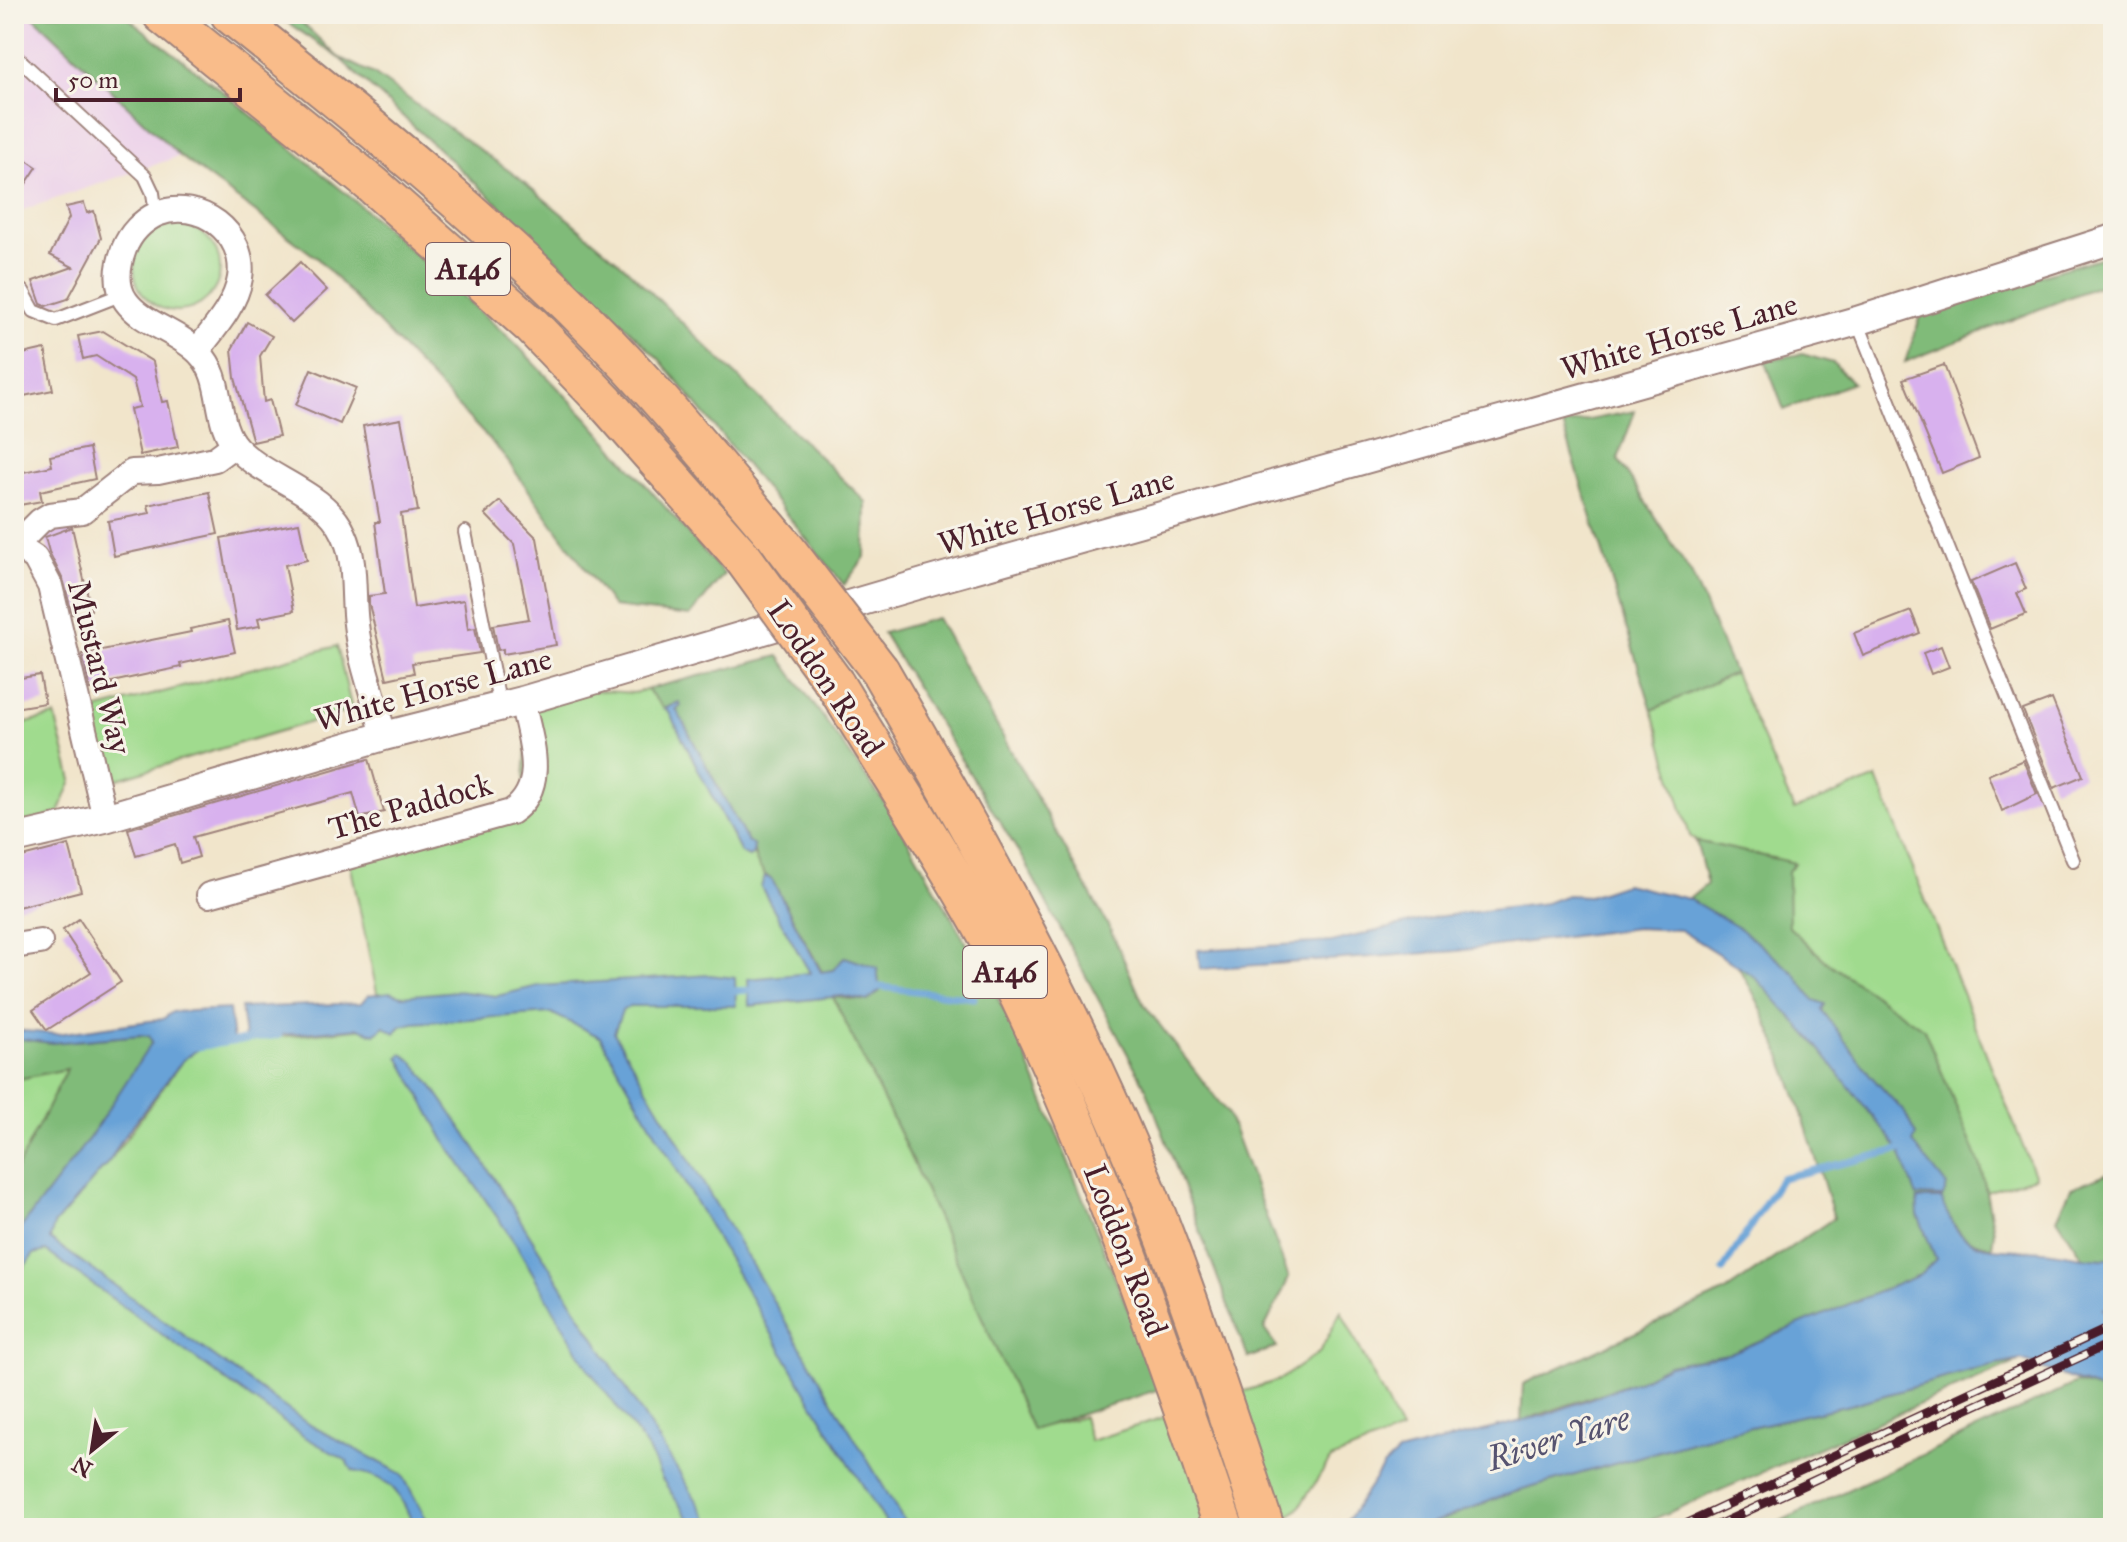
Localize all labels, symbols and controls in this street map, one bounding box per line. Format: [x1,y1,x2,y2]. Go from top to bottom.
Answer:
scale bar [56,52,240,102]
text: 50 m [68,65,118,95]
road number: A146 [426,243,510,295]
street label: White Horse Lane [1557,284,1802,389]
street label: White Horse Lane [934,459,1179,564]
street label: Mustard Way [59,576,140,759]
street label: Loddon Road [759,592,892,764]
street label: White Horse Lane [310,639,556,740]
street label: The Paddock [324,765,496,848]
road number: A146 [963,946,1047,998]
street label: Loddon Road [1075,1159,1176,1342]
water label: River Yare [1481,1397,1636,1480]
north arrow [52,1410,132,1490]
text: N [67,1450,97,1483]

